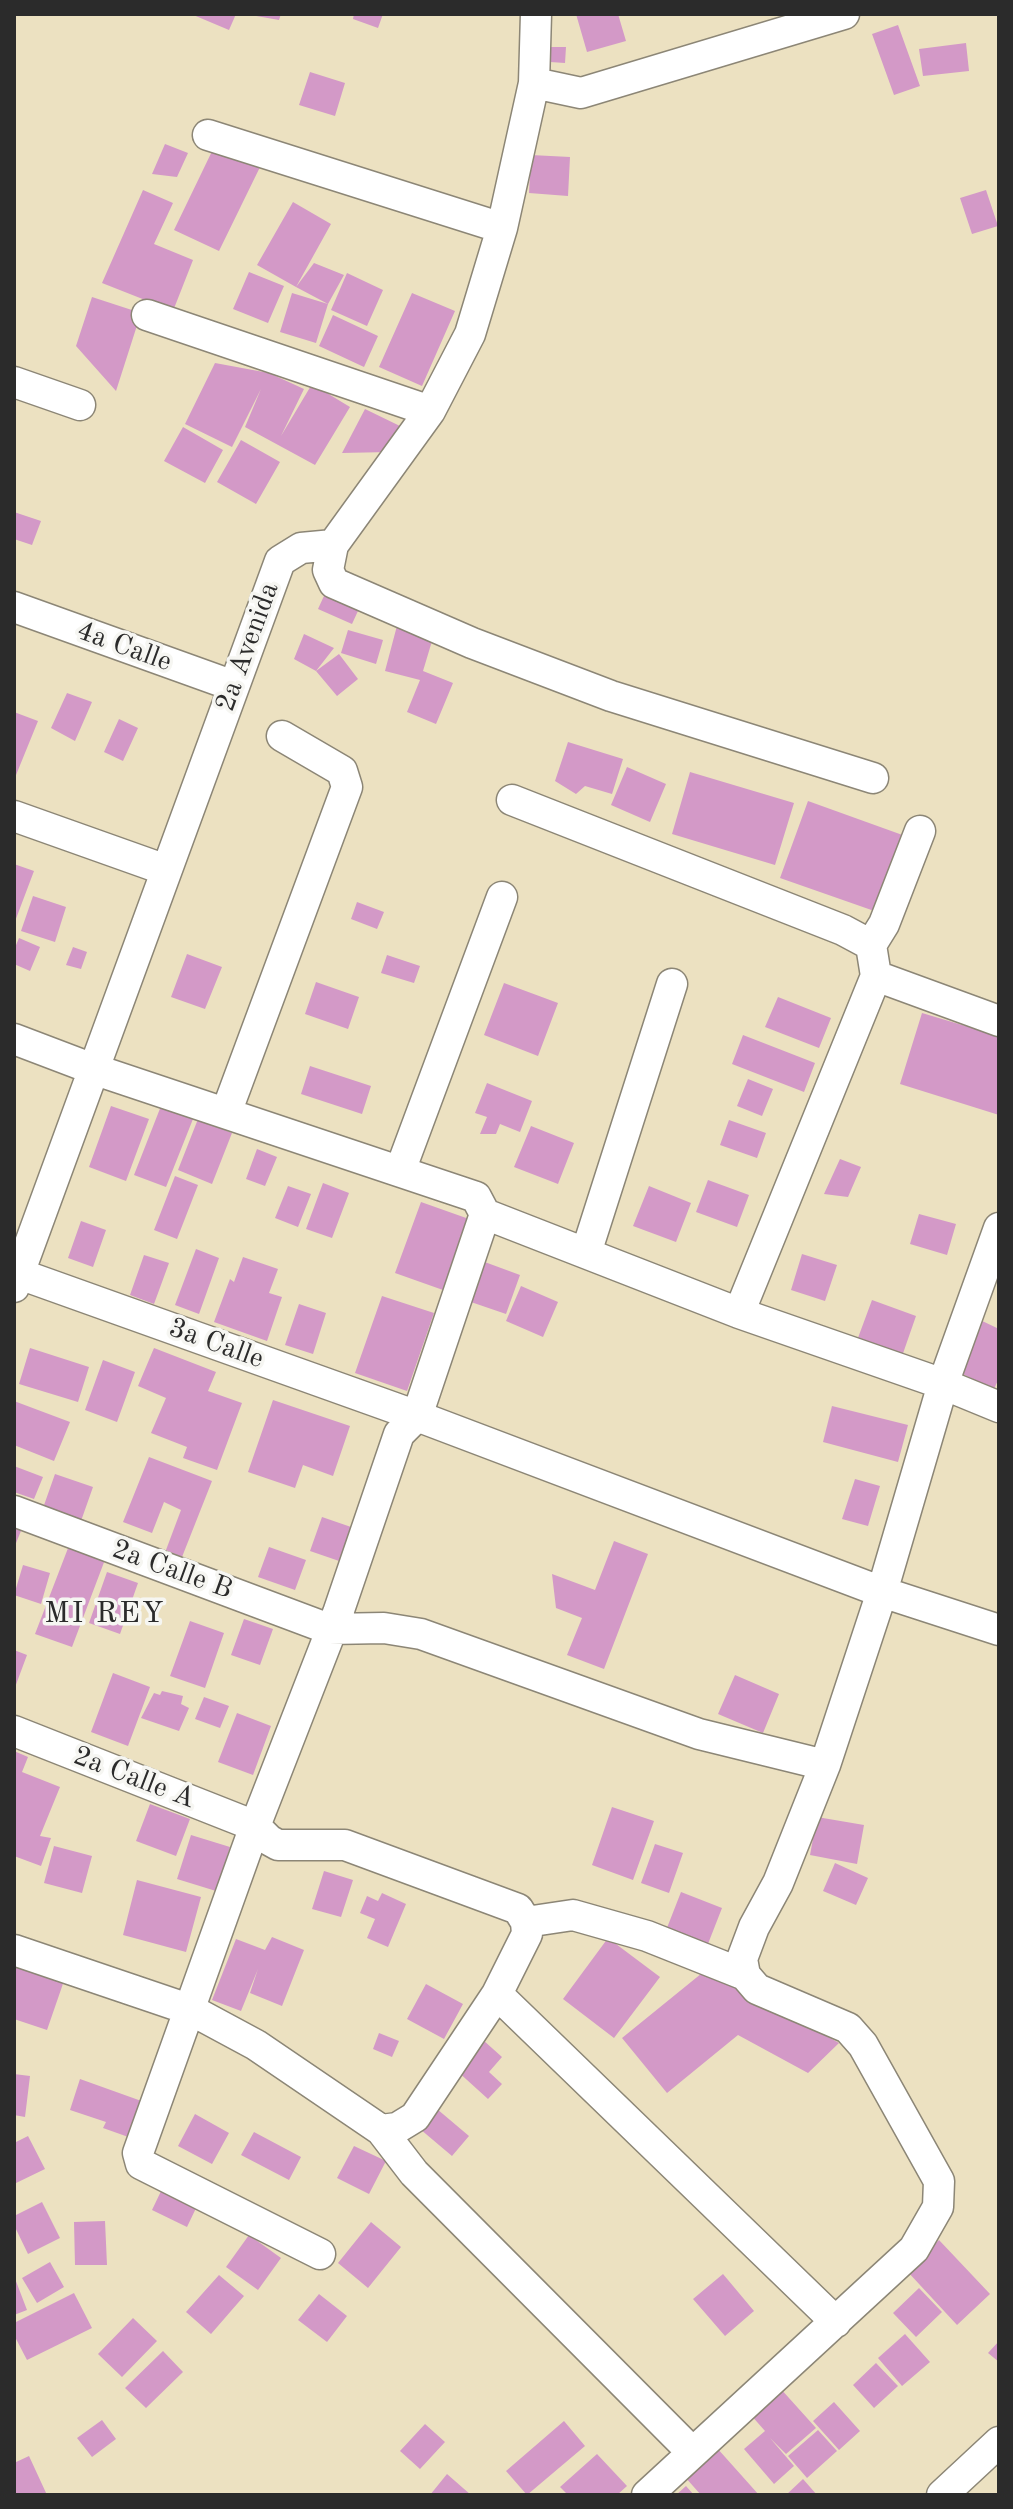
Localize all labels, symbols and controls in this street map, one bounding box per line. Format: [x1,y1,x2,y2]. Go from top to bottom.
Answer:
street label: 2a Avenida [209,578,287,716]
street label: 4a Calle [72,614,176,680]
street label: 3a Calle [164,1311,268,1377]
street label: 2a Calle B [107,1533,237,1607]
district label: MI REY [44,1596,166,1632]
street label: 2a Calle A [68,1739,200,1817]

